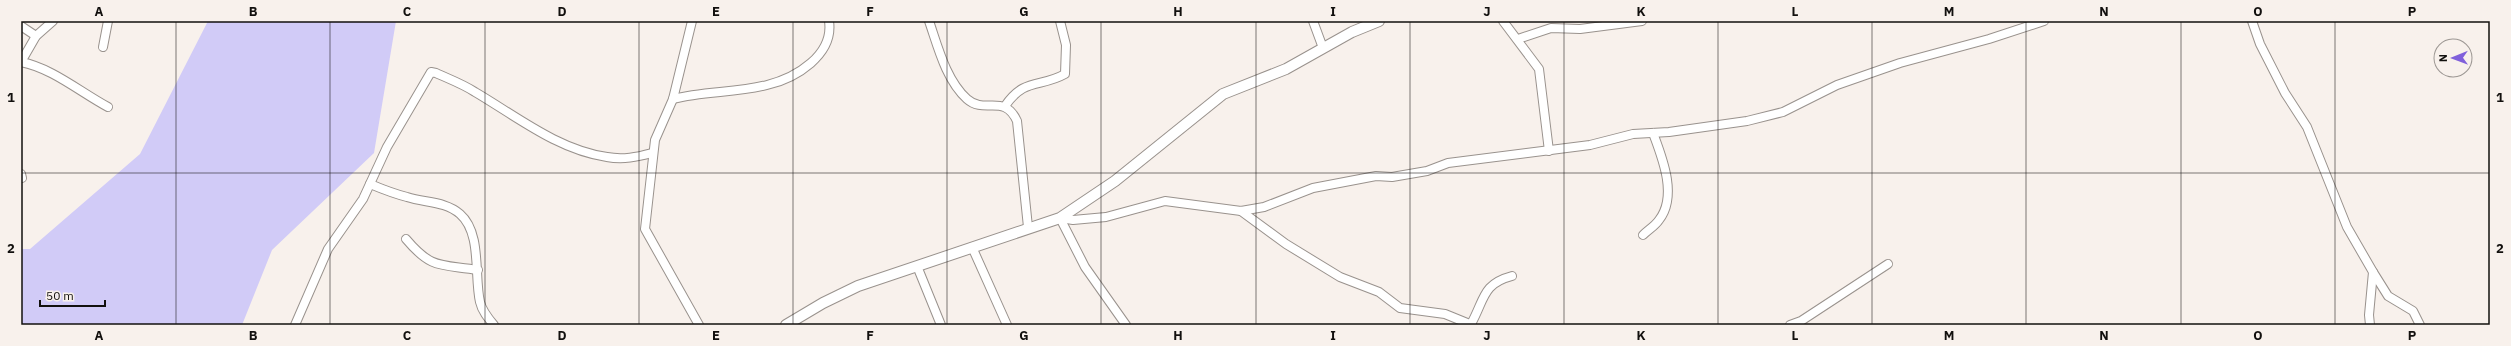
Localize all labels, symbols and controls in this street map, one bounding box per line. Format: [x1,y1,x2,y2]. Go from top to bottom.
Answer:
text: A [95,3,104,20]
text: B [249,3,258,20]
text: C [403,3,412,20]
text: D [557,3,567,20]
text: E [712,3,720,20]
text: F [866,3,874,20]
text: G [1019,3,1029,20]
text: H [1173,3,1183,20]
text: I [1330,3,1336,20]
text: J [1483,3,1491,20]
text: K [1636,3,1646,20]
text: L [1792,3,1799,20]
text: M [1944,3,1954,20]
text: N [2099,3,2109,20]
text: O [2253,3,2263,20]
text: P [2408,3,2417,20]
north arrow [2433,38,2473,78]
text: N [2436,54,2450,62]
text: 1 [7,89,15,106]
text: 1 [2496,89,2504,106]
text: 2 [7,240,15,257]
text: 2 [2496,240,2504,257]
scale bar [40,282,105,308]
text: 50 m [46,288,74,303]
text: A [95,327,104,344]
text: B [249,327,258,344]
text: C [403,327,412,344]
text: D [557,327,567,344]
text: E [712,327,720,344]
text: F [866,327,874,344]
text: G [1019,327,1029,344]
text: H [1173,327,1183,344]
text: I [1330,327,1336,344]
text: J [1483,327,1491,344]
text: K [1636,327,1646,344]
text: L [1792,327,1799,344]
text: M [1944,327,1954,344]
text: N [2099,327,2109,344]
text: O [2253,327,2263,344]
text: P [2408,327,2417,344]

